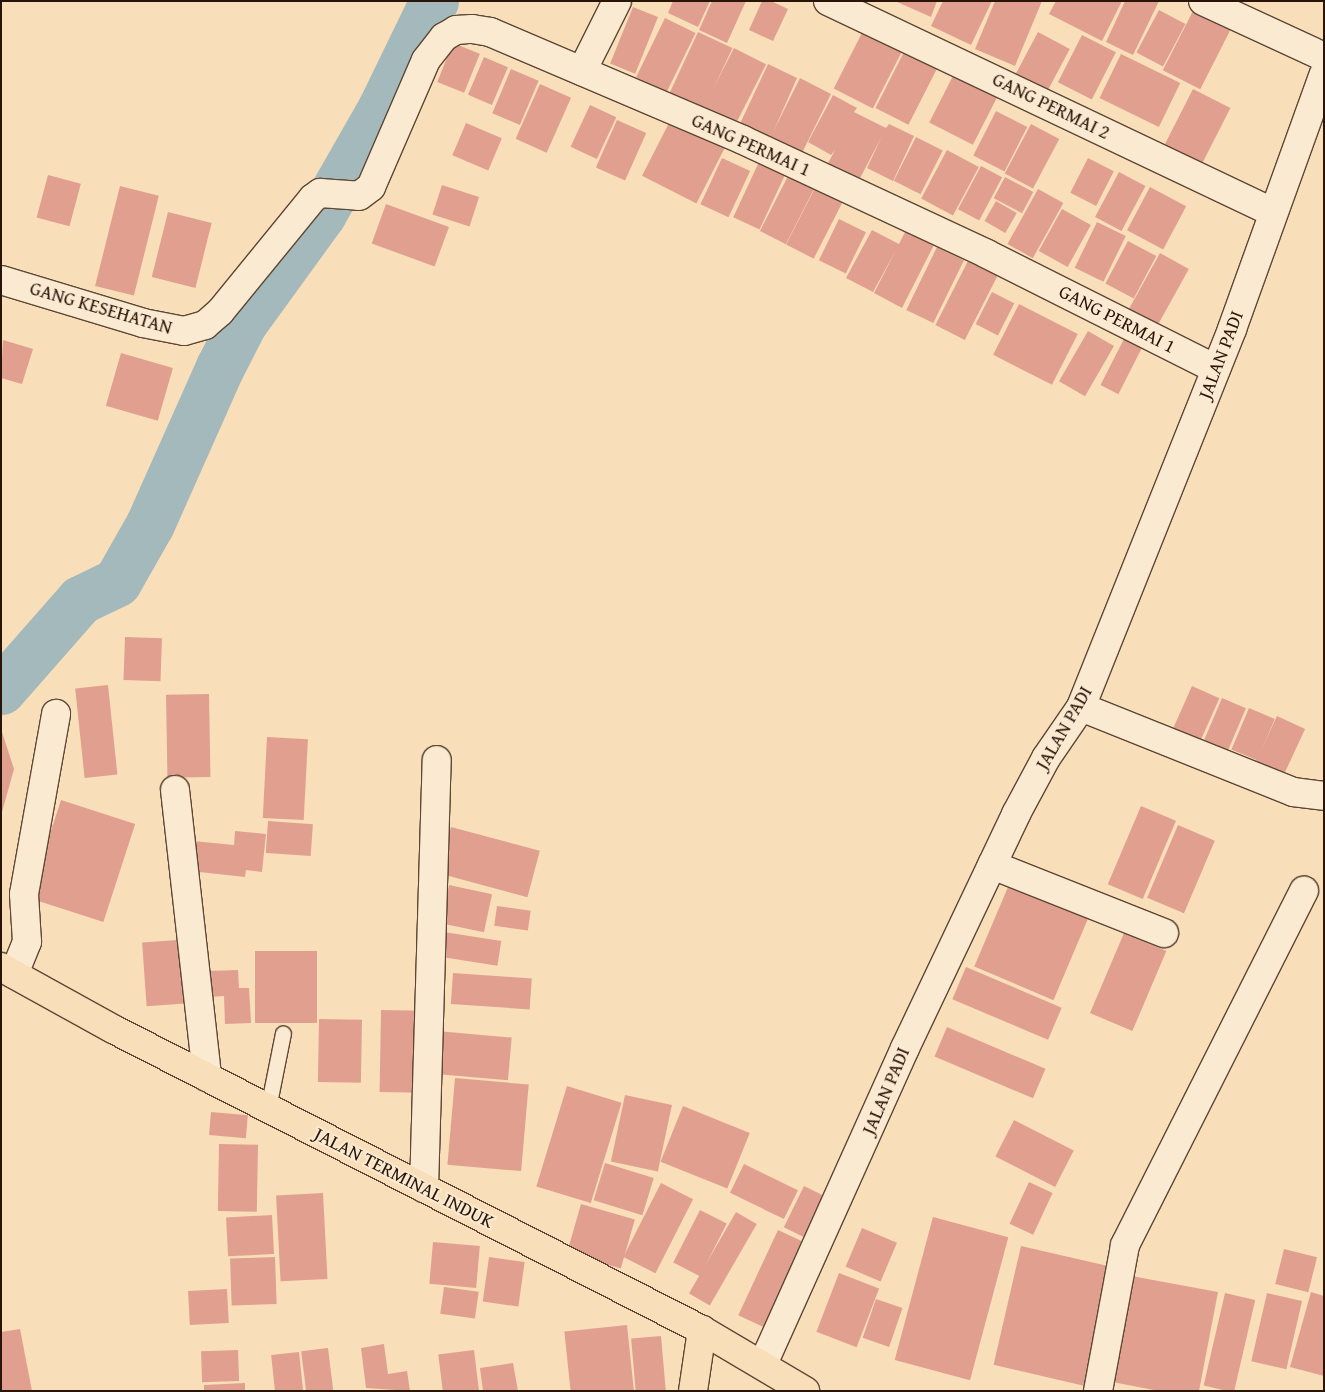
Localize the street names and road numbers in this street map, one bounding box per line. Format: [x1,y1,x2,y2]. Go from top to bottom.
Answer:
street label: GANG PERMAI 2 [989,68,1113,144]
street label: GANG PERMAI 1 [688,109,814,181]
street label: GANG KESEHATAN [27,277,175,339]
street label: GANG PERMAI 1 [1055,280,1179,358]
street label: JALAN PADI [1194,308,1248,402]
street label: JALAN PADI [1031,682,1097,774]
street label: JALAN PADI [857,1044,915,1138]
street label: JALAN TERMINAL INDUK [310,1123,498,1233]

